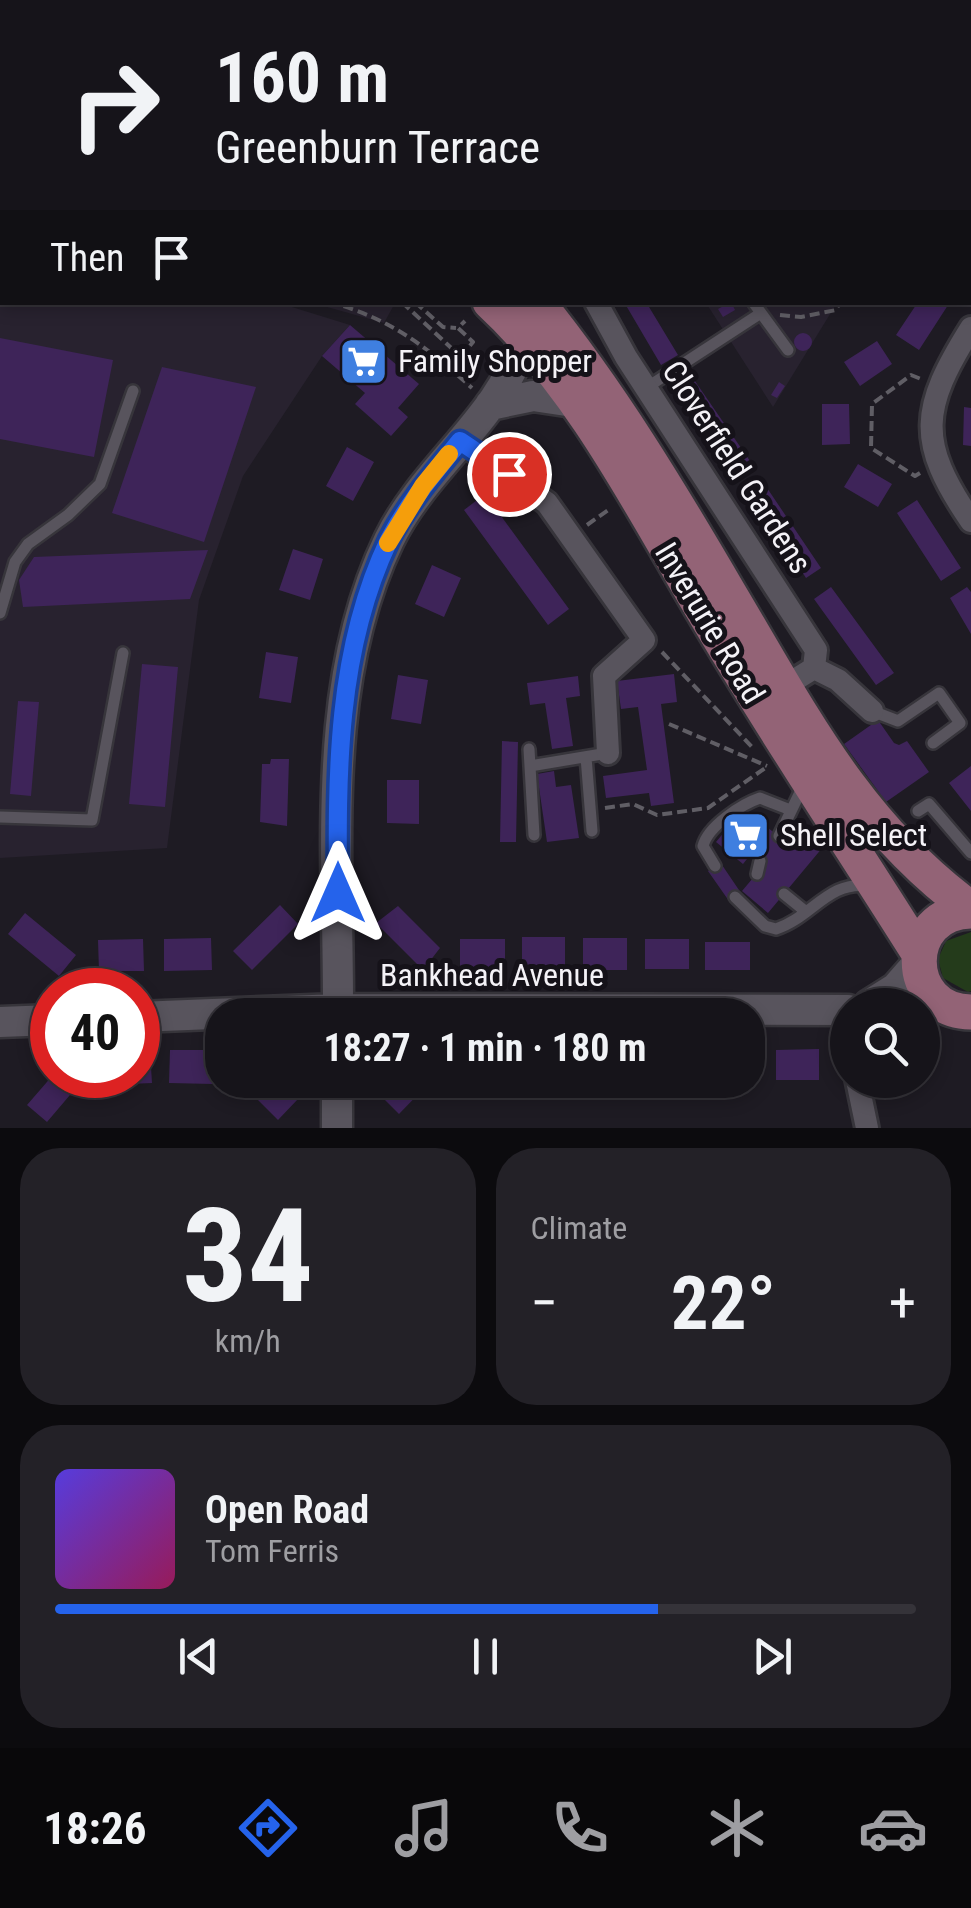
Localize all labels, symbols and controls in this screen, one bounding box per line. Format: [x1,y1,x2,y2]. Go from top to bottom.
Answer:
text: 160 m [215,37,389,119]
icon: right [50,40,180,170]
text: Greenburn Terrace [215,121,540,174]
icon: arrive [144,230,199,285]
text: Then [50,236,124,280]
supermarket icon: Family Shopper [337,335,389,387]
place label: Family Shopper [398,342,592,380]
street label: Cloverfield Gardens [654,354,820,580]
pin [467,432,552,517]
icon: arrive [482,447,537,502]
street label: Inverurie Road [647,536,773,710]
supermarket icon: Shell Select [719,809,771,861]
place label: Shell Select [780,816,927,854]
position arrow [286,841,390,945]
street label: Bankhead Avenue [380,956,604,994]
speed limit sign: 40 [30,968,160,1098]
map controls [830,988,940,1098]
button: search [830,988,940,1098]
text: 18:27 · 1 min · 180 m [324,1026,646,1070]
text: 34 [182,1180,313,1333]
text: Climate [531,1209,627,1247]
text: 22° [671,1259,776,1347]
text: − [531,1271,558,1335]
text: + [889,1271,916,1335]
text: km/h [215,1322,281,1360]
text: Open Road [205,1488,369,1532]
text: Tom Ferris [205,1532,339,1570]
icon: previous [171,1629,226,1684]
icon: pause [458,1629,513,1684]
icon: next [745,1629,800,1684]
icon: directions [233,1793,303,1863]
icon: music [389,1793,459,1863]
icon: phone [545,1793,615,1863]
icon: climate [702,1793,772,1863]
icon: car [858,1793,928,1863]
text: 18:26 [43,1802,146,1855]

